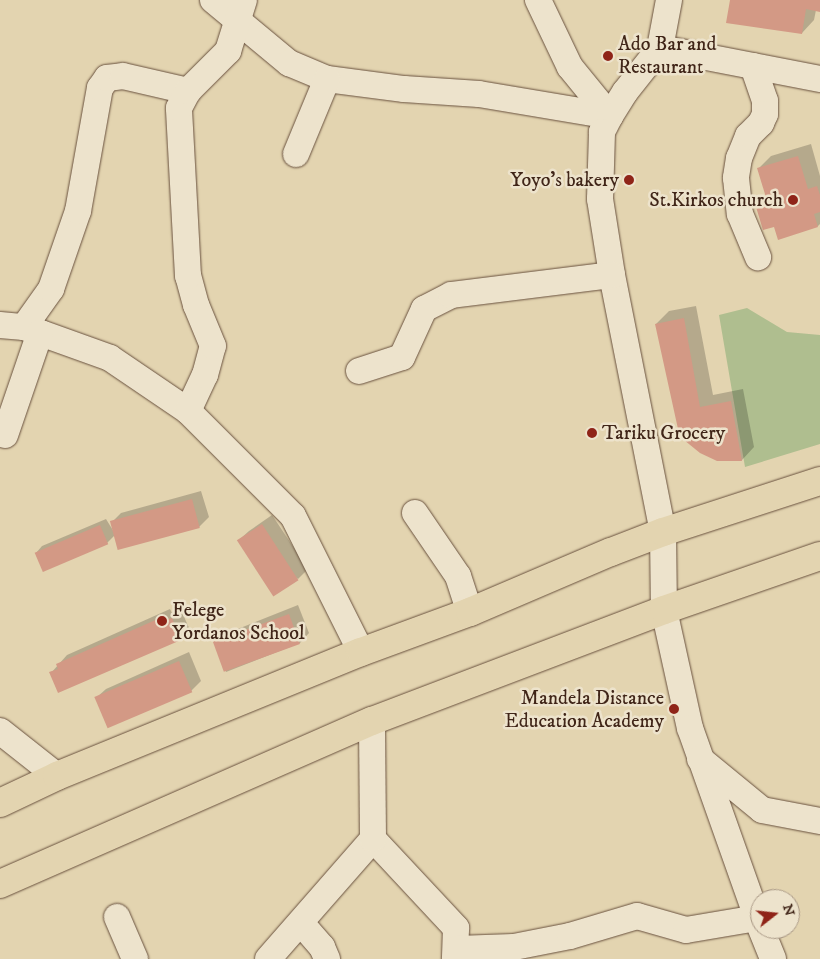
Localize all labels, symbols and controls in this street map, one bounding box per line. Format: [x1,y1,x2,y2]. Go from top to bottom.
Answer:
place label: Ado Bar and Restaurant [618,32,716,79]
marker: Ado Bar and Restaurant [602,50,614,62]
place label: Yoyo's bakery [510,168,619,192]
marker: Yoyo's bakery [623,174,635,186]
place label: St.Kirkos church [649,188,783,212]
marker: St.Kirkos church [787,194,799,206]
place label: Tariku Grocery [602,421,725,445]
marker: Tariku Grocery [586,427,598,439]
place label: Felege Yordanos School [172,598,305,645]
marker: Felege Yordanos School [156,615,168,627]
place label: Mandela Distance Education Academy [505,686,664,733]
marker: Mandela Distance Education Academy [668,703,680,715]
north arrow [750,889,800,939]
text: N [778,902,799,918]

